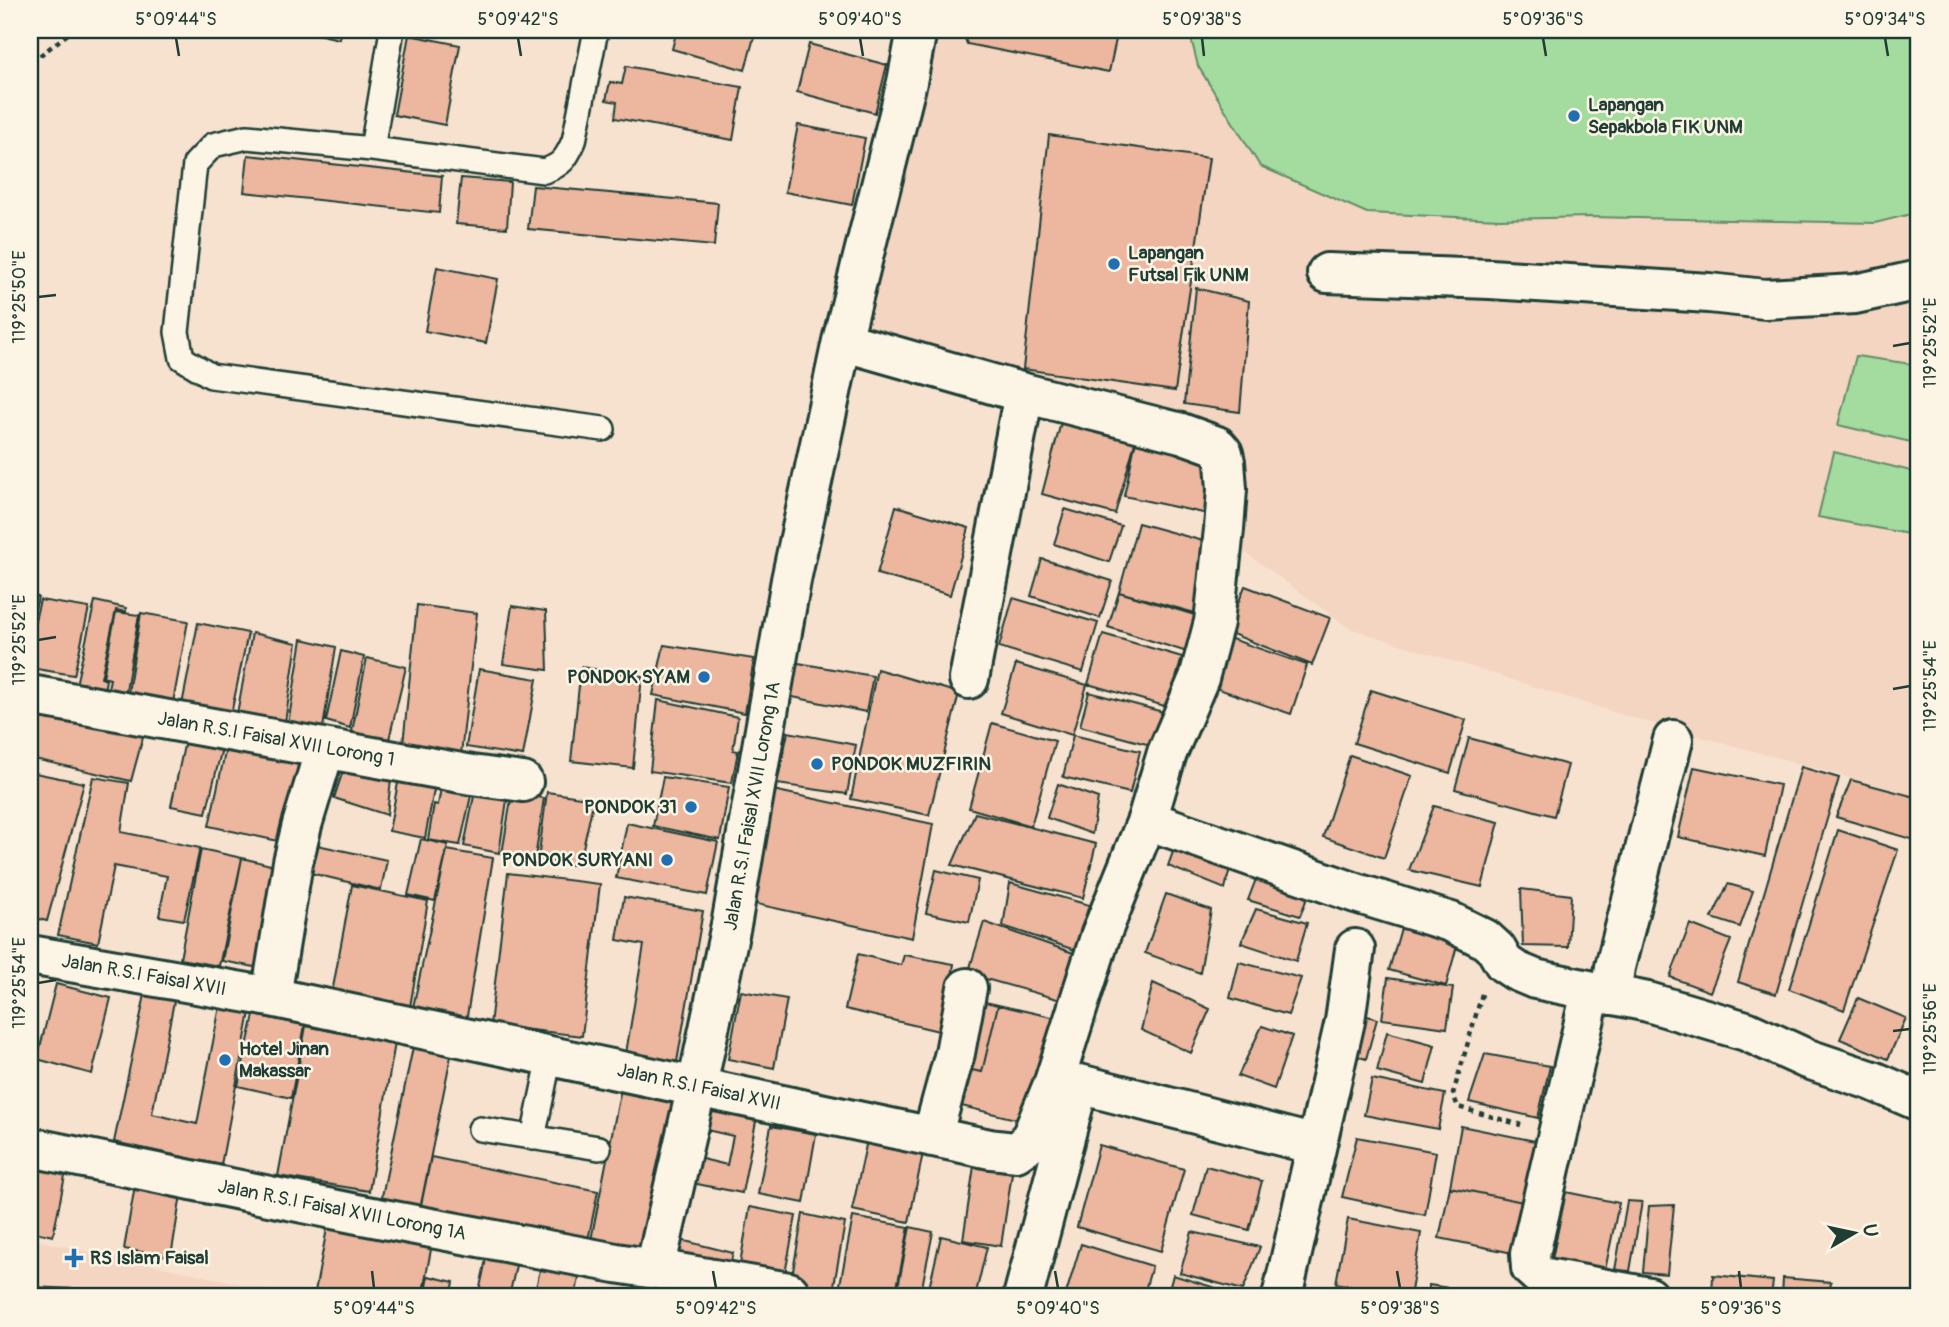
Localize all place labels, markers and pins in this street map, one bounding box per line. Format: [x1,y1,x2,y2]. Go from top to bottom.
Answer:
place label: Lapangan Sepakbola FIK UNM [1588,93,1743,139]
marker: Lapangan Sepakbola FIK UNM [1566,108,1582,124]
place label: Lapangan Futsal Fik UNM [1128,241,1249,287]
marker: Lapangan Futsal Fik UNM [1106,256,1122,272]
place label: PONDOK SYAM [567,665,690,689]
marker: PONDOK SYAM [696,669,712,685]
place label: PONDOK MUZFIRIN [831,752,991,776]
marker: PONDOK MUZFIRIN [809,756,825,772]
place label: PONDOK 31 [584,795,677,819]
marker: PONDOK 31 [683,799,699,815]
place label: PONDOK SURYANI [502,848,653,872]
marker: PONDOK SURYANI [659,852,675,868]
place label: Hotel Jinan Makassar [239,1037,329,1083]
marker: Hotel Jinan Makassar [217,1052,233,1068]
place label: RS Islam Faisal [90,1246,209,1270]
marker: RS Islam Faisal [64,1248,84,1268]

